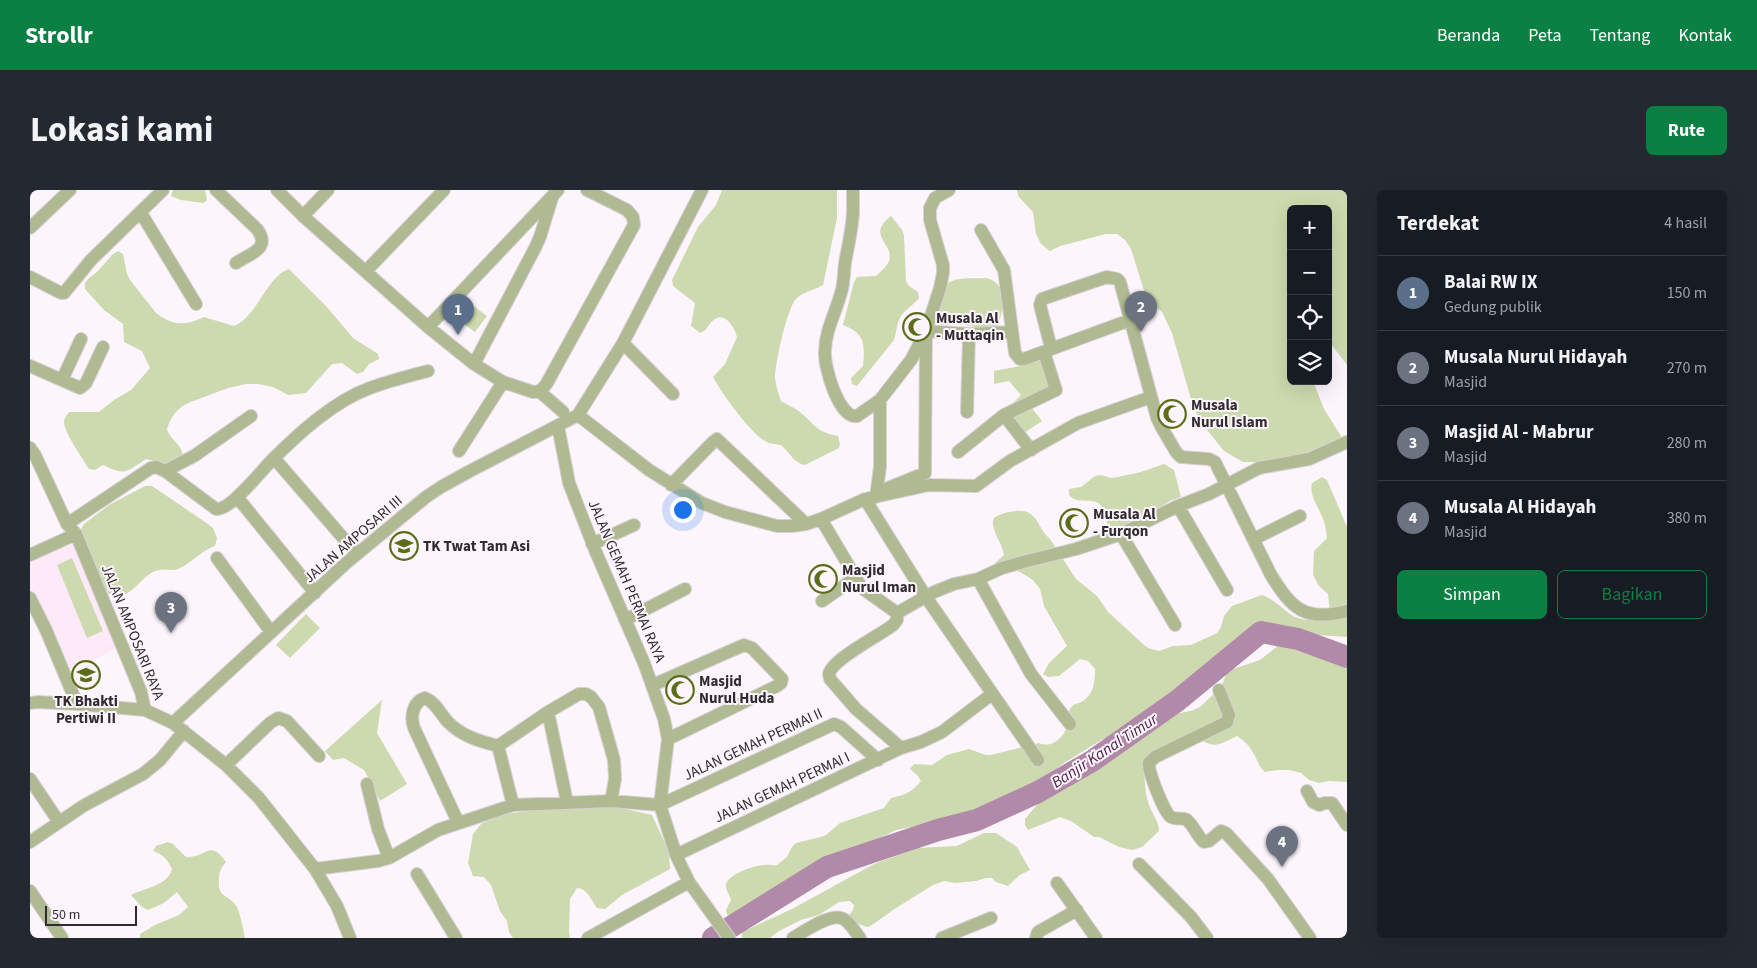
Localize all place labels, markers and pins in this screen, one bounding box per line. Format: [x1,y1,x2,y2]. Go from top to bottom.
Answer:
pin: 2 [1125,291,1157,332]
pin: 1 [442,294,474,335]
place label: Musala Al - Muttaqin [936,308,1004,346]
mosque icon: Musala Al - Muttaqin [902,312,932,342]
place label: Musala Nurul Islam [1191,395,1268,433]
mosque icon: Musala Nurul Islam [1157,399,1187,429]
place label: Musala Al - Furqon [1093,504,1156,542]
mosque icon: Musala Al - Furqon [1059,508,1089,538]
school or university icon: TK Twat Tam Asi [389,531,419,561]
place label: TK Twat Tam Asi [423,536,530,557]
place label: Masjid Nurul Iman [842,560,916,598]
mosque icon: Masjid Nurul Iman [808,564,838,594]
pin: 3 [155,592,187,633]
school or university icon: TK Bhakti Pertiwi II [71,660,101,690]
place label: Masjid Nurul Huda [699,671,775,709]
mosque icon: Masjid Nurul Huda [665,675,695,705]
place label: TK Bhakti Pertiwi II [54,691,118,729]
pin: 4 [1266,826,1298,867]

